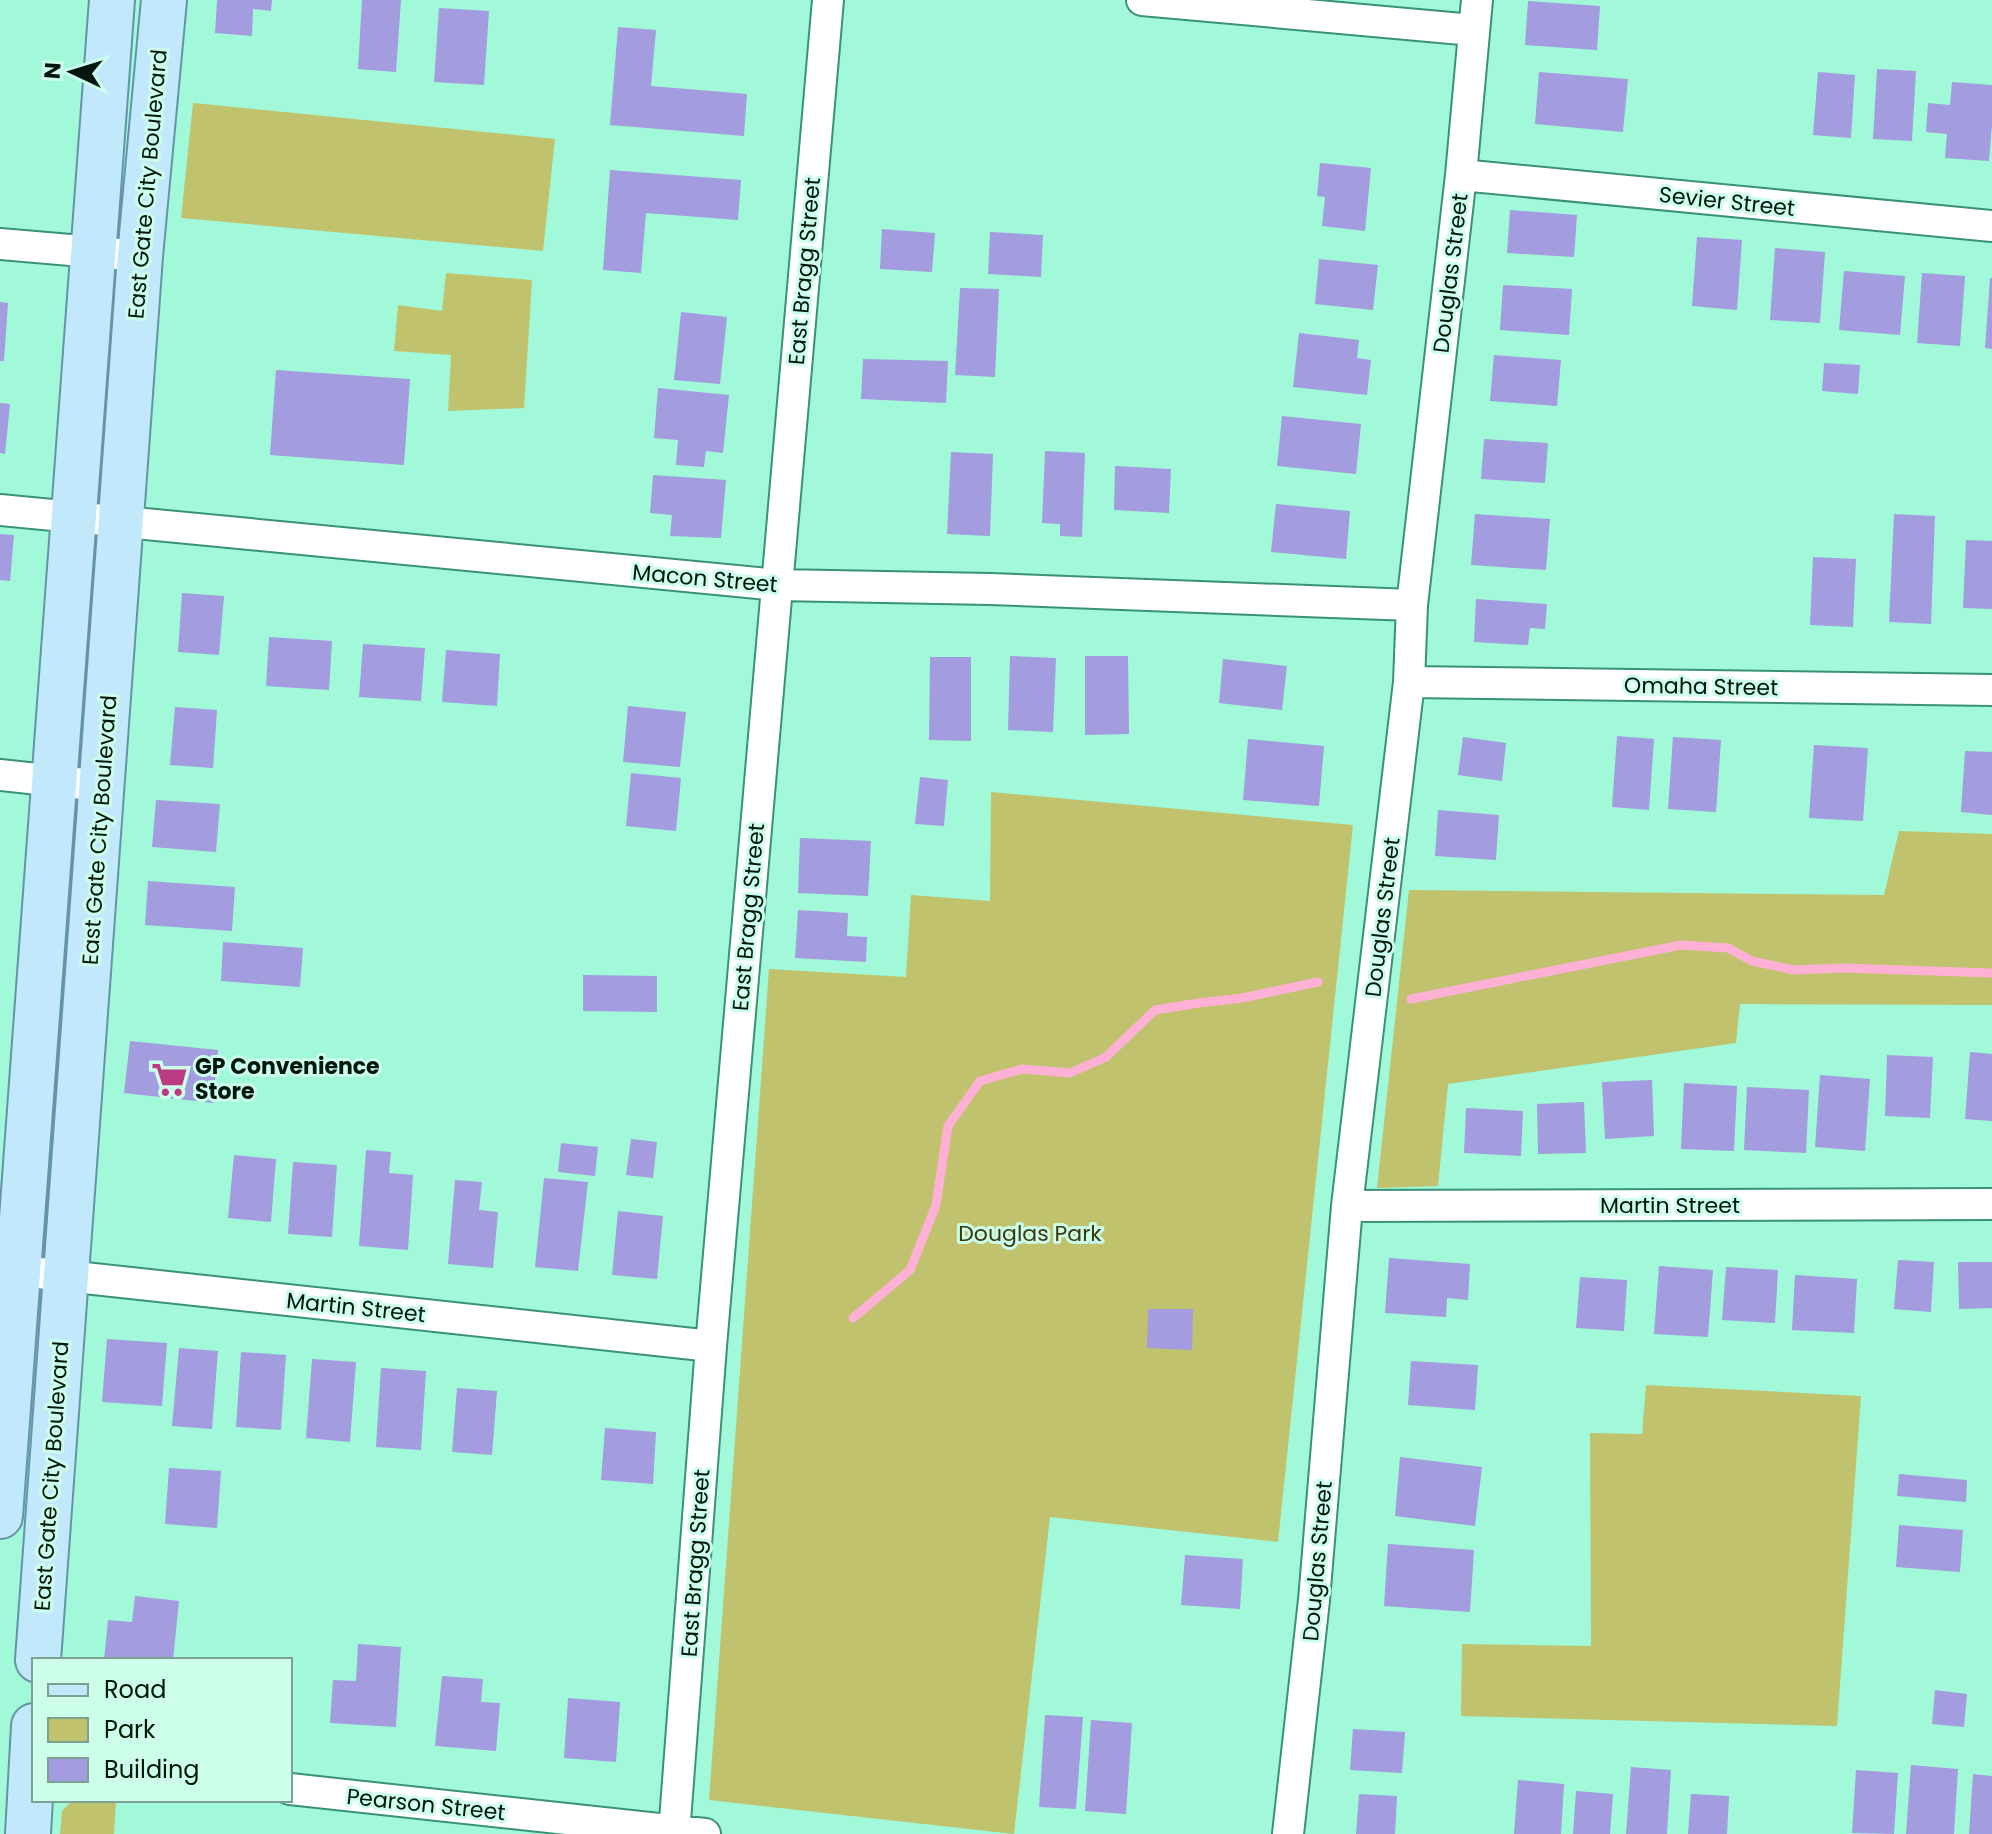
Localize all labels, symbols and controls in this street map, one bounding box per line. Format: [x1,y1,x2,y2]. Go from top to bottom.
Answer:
north arrow [32,32,112,112]
street label: East Gate City Boulevard [120,48,175,320]
text: N [37,61,69,80]
street label: East Bragg Street [781,176,828,366]
street label: Sevier Street [1657,179,1796,224]
street label: Douglas Street [1425,191,1476,355]
street label: Macon Street [631,557,779,600]
street label: Omaha Street [1624,670,1778,703]
street label: East Gate City Boulevard [75,694,124,966]
street label: East Bragg Street [725,822,772,1012]
street label: Douglas Street [1357,835,1408,999]
place label: GP Convenience Store [195,1051,380,1107]
supermarket icon: GP Convenience Store [150,1060,188,1098]
street label: Martin Street [1600,1190,1740,1221]
park label: Douglas Park [958,1218,1102,1249]
street label: Martin Street [285,1285,427,1330]
street label: East Gate City Boulevard [27,1340,76,1612]
street label: East Bragg Street [673,1468,718,1658]
street label: Douglas Street [1295,1480,1340,1642]
legend [32,1658,292,1802]
text: Road [104,1673,166,1706]
text: Park [104,1713,156,1746]
text: Building [104,1753,200,1786]
street label: Pearson Street [345,1781,507,1828]

